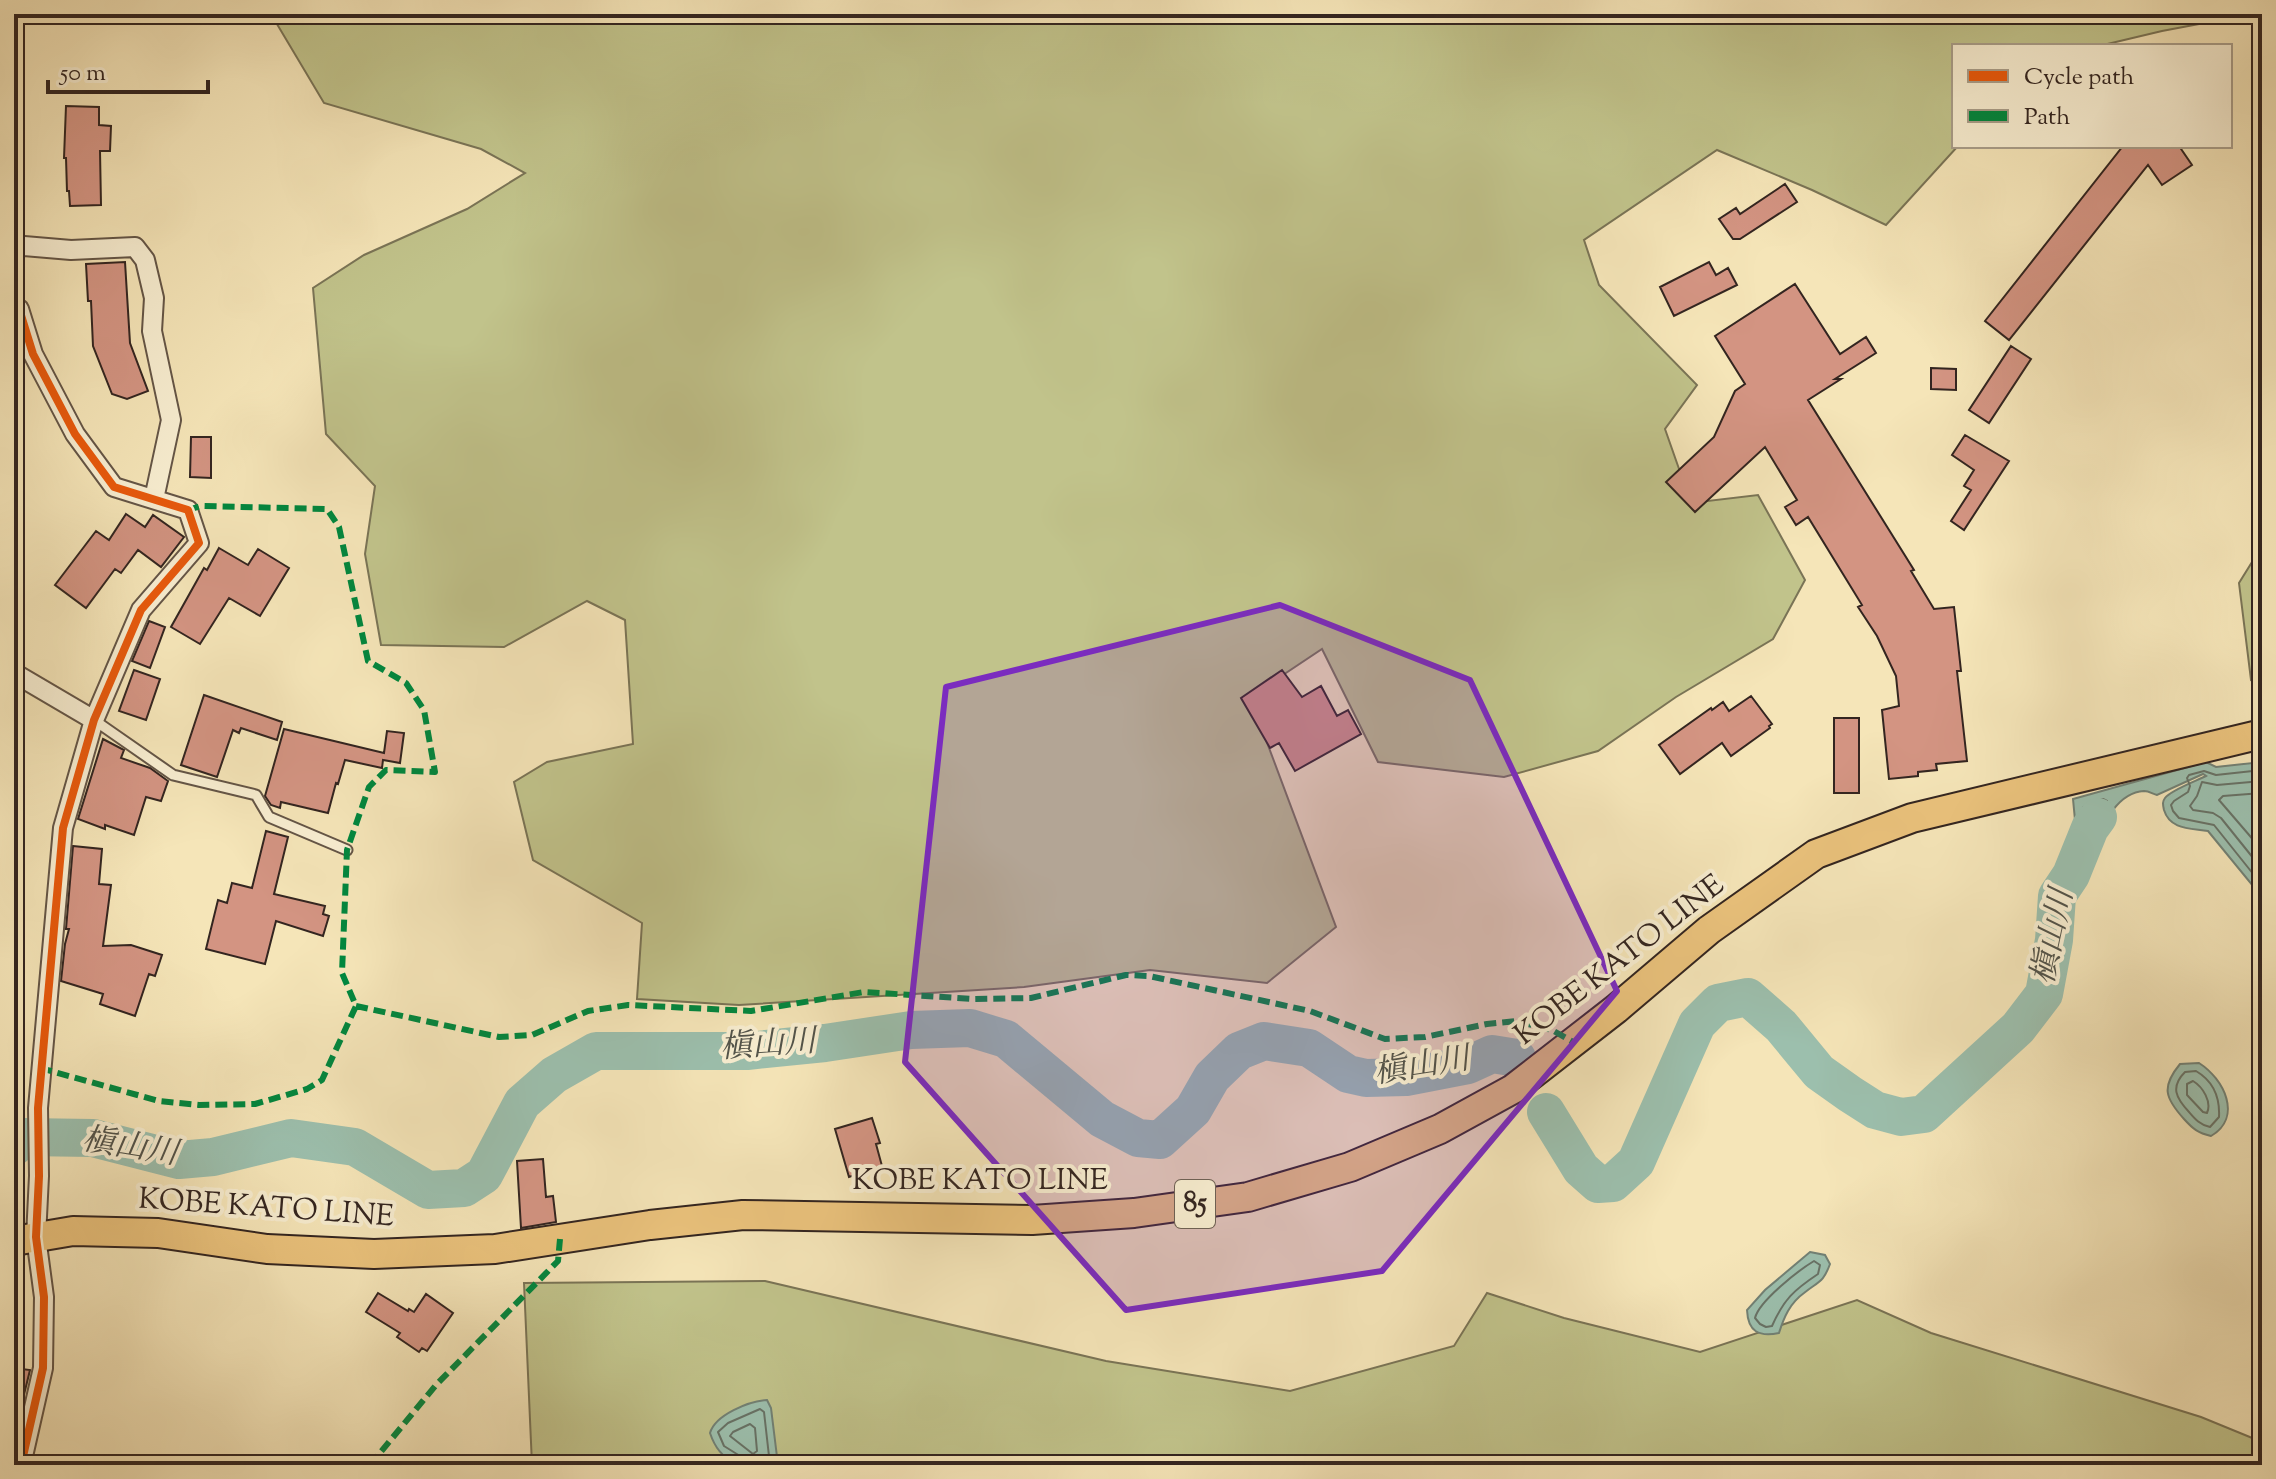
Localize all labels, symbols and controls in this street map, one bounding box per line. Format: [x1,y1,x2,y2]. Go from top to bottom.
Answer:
scale bar [48,44,208,94]
legend [1952,44,2232,148]
text: 50 m [58,57,106,91]
text: Cycle path [2024,61,2134,95]
text: Path [2024,101,2070,135]
street label: KOBE KATO LINE [1506,865,1734,1057]
water label: 槇山川 [2022,882,2087,989]
water label: 槇山川 [719,1019,820,1072]
water label: 槇山川 [1371,1036,1476,1097]
water label: 槇山川 [79,1118,184,1179]
street label: KOBE KATO LINE [852,1160,1108,1203]
street label: KOBE KATO LINE [137,1179,395,1239]
road number: 85 [1175,1180,1215,1228]

